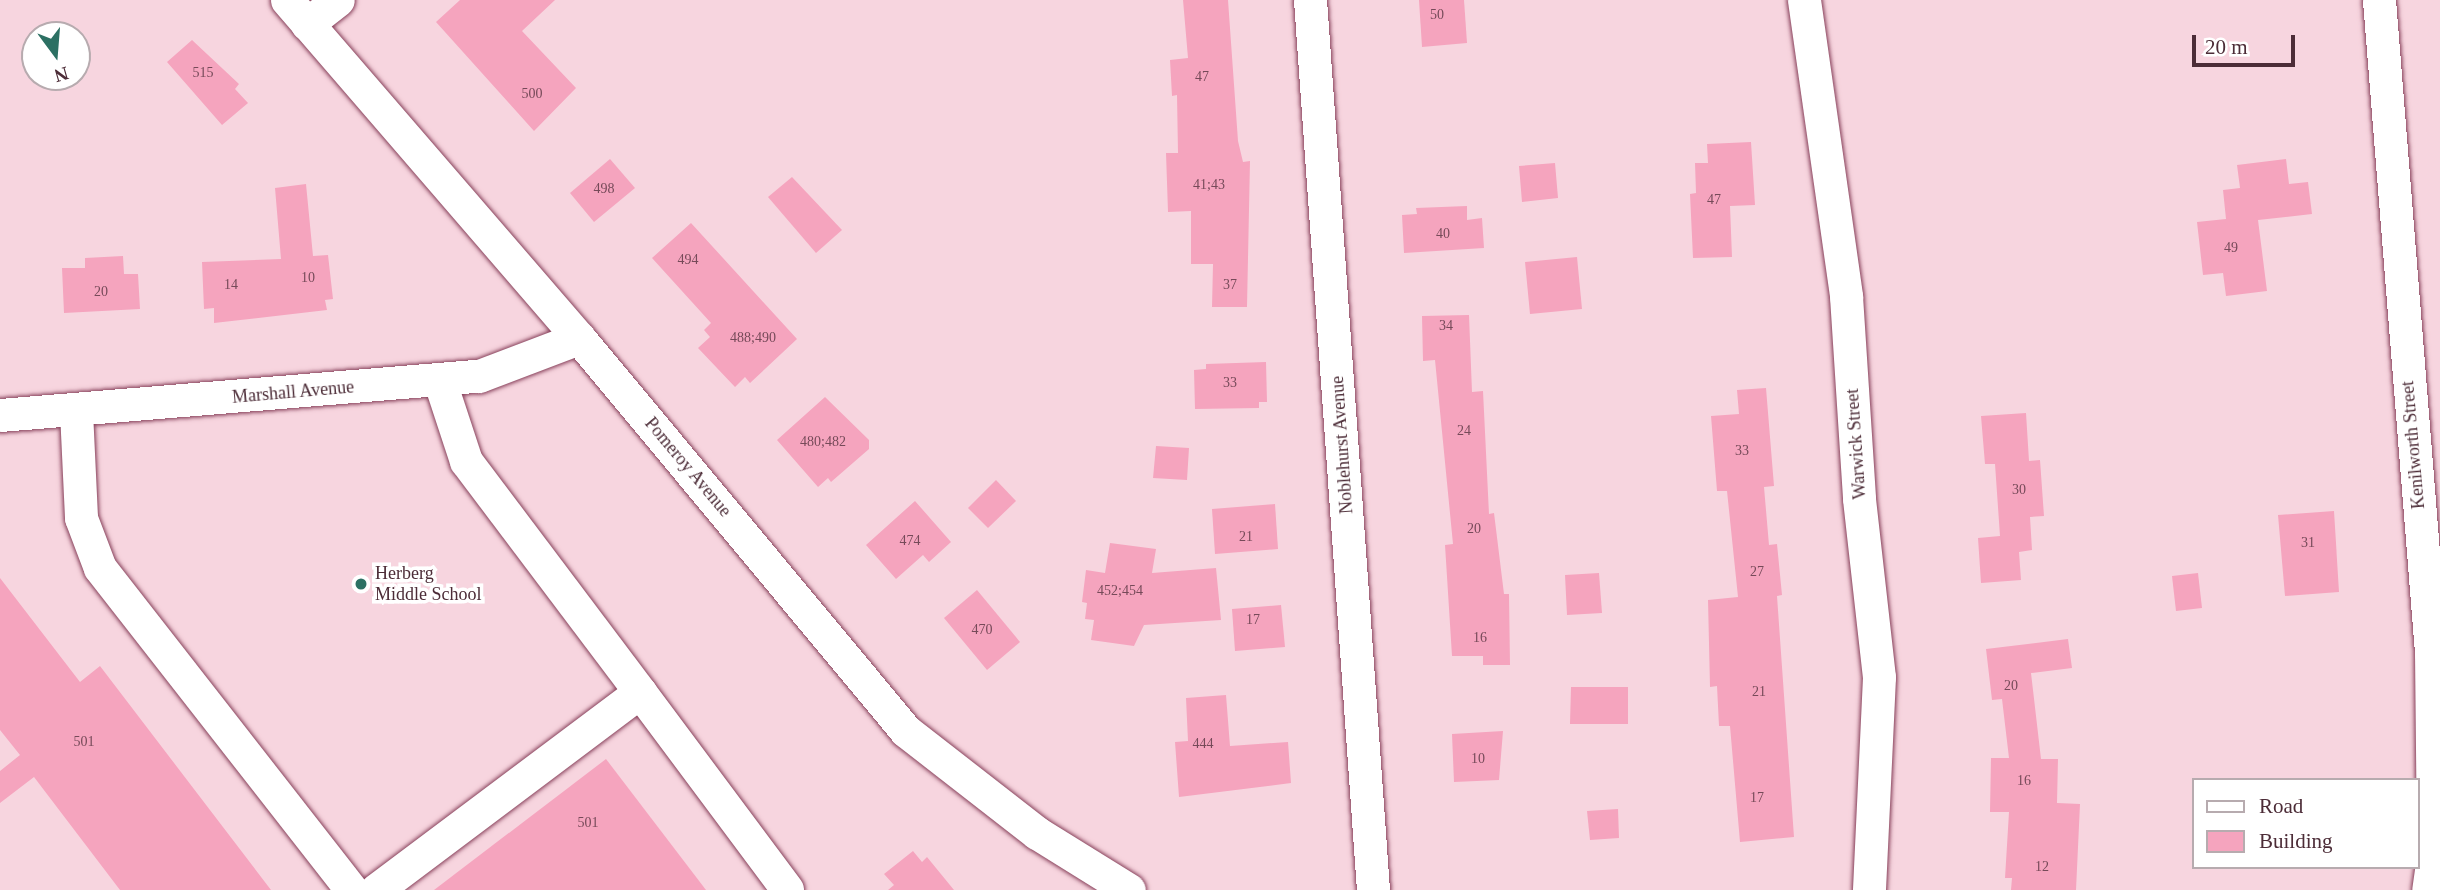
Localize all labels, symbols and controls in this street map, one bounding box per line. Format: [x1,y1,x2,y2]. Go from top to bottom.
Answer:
house number: 50 [1430,7,1444,23]
north arrow [21,21,91,91]
scale bar [2195,21,2298,65]
text: 20 m [2205,35,2248,59]
text: N [52,63,71,87]
house number: 515 [192,65,214,81]
house number: 47 [1195,69,1209,85]
house number: 500 [522,86,542,102]
house number: 41;43 [1193,177,1225,193]
house number: 498 [594,181,614,197]
house number: 47 [1707,192,1721,208]
house number: 40 [1436,226,1450,242]
house number: 49 [2224,240,2238,256]
house number: 494 [678,252,698,268]
house number: 10 [301,270,315,286]
house number: 14 [224,277,238,293]
house number: 37 [1223,277,1237,293]
house number: 20 [94,284,108,300]
house number: 34 [1439,318,1453,334]
house number: 488;490 [730,330,776,346]
house number: 33 [1223,375,1237,391]
street label: Noblehurst Avenue [1326,375,1358,515]
street label: Marshall Avenue [231,376,355,408]
street label: Kenilworth Street [2397,380,2429,510]
street label: Warwick Street [1841,388,1871,500]
street label: Pomeroy Avenue [640,413,736,521]
house number: 24 [1457,423,1471,439]
house number: 480;482 [800,434,846,450]
house number: 33 [1735,443,1749,459]
house number: 30 [2012,482,2026,498]
house number: 20 [1467,521,1481,537]
house number: 21 [1239,529,1253,545]
house number: 474 [900,533,920,549]
house number: 31 [2301,535,2315,551]
place label: Herberg Middle School [375,563,481,606]
house number: 27 [1750,564,1764,580]
marker: Herberg Middle School [353,576,369,592]
house number: 452;454 [1097,583,1143,599]
house number: 17 [1246,612,1260,628]
house number: 470 [972,622,992,638]
house number: 16 [1473,630,1487,646]
house number: 20 [2004,678,2018,694]
house number: 21 [1752,684,1766,700]
house number: 501 [74,734,94,750]
house number: 444 [1192,736,1214,752]
house number: 10 [1471,751,1485,767]
house number: 16 [2017,773,2031,789]
legend [2192,778,2419,869]
house number: 17 [1750,790,1764,806]
text: Road [2259,794,2303,818]
house number: 501 [578,815,598,831]
text: Building [2259,829,2333,853]
house number: 12 [2035,859,2049,875]

